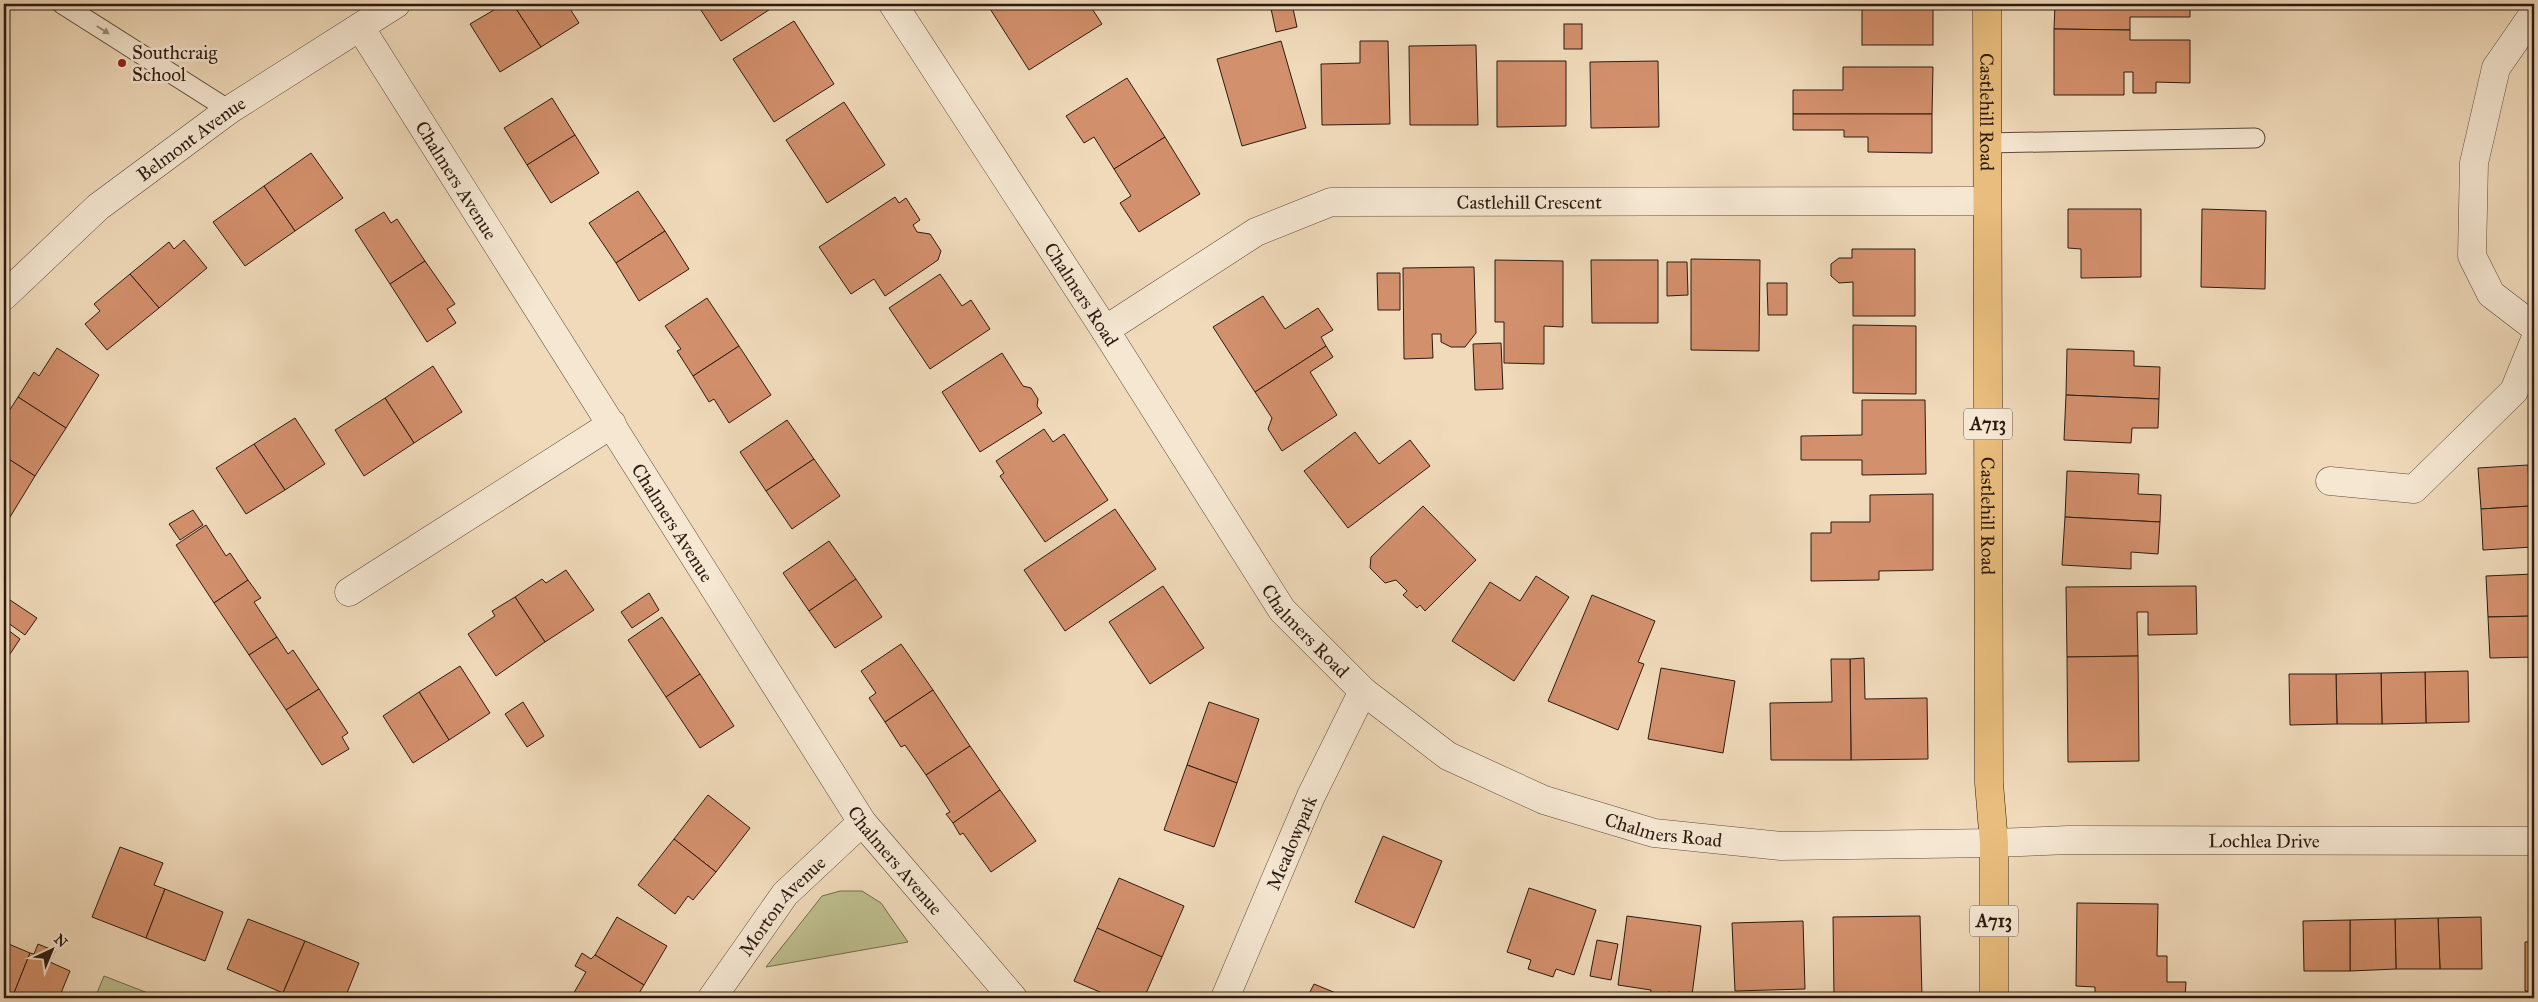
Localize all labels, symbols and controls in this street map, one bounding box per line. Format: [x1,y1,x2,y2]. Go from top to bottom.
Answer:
one-way arrow [96,25,109,35]
place label: Southcraig School [132,41,217,86]
street label: Castlehill Road [1976,53,1999,172]
marker: Southcraig School [116,57,128,69]
street label: Belmont Avenue [132,91,250,186]
street label: Chalmers Avenue [411,117,503,244]
street label: Castlehill Crescent [1456,190,1602,213]
street label: Chalmers Road [1039,238,1124,351]
road number: A713 [1964,408,2012,439]
street label: Castlehill Road [1977,457,2000,576]
street label: Chalmers Avenue [627,459,719,586]
street label: Chalmers Road [1257,580,1354,682]
street label: Meadowpark [1261,792,1322,893]
street label: Chalmers Avenue [843,801,948,920]
street label: Chalmers Road [1602,807,1724,851]
street label: Lochlea Drive [2208,829,2320,852]
street label: Morton Avenue [734,851,830,960]
road number: A713 [1970,906,2018,936]
north arrow [28,924,78,974]
text: N [51,931,71,951]

